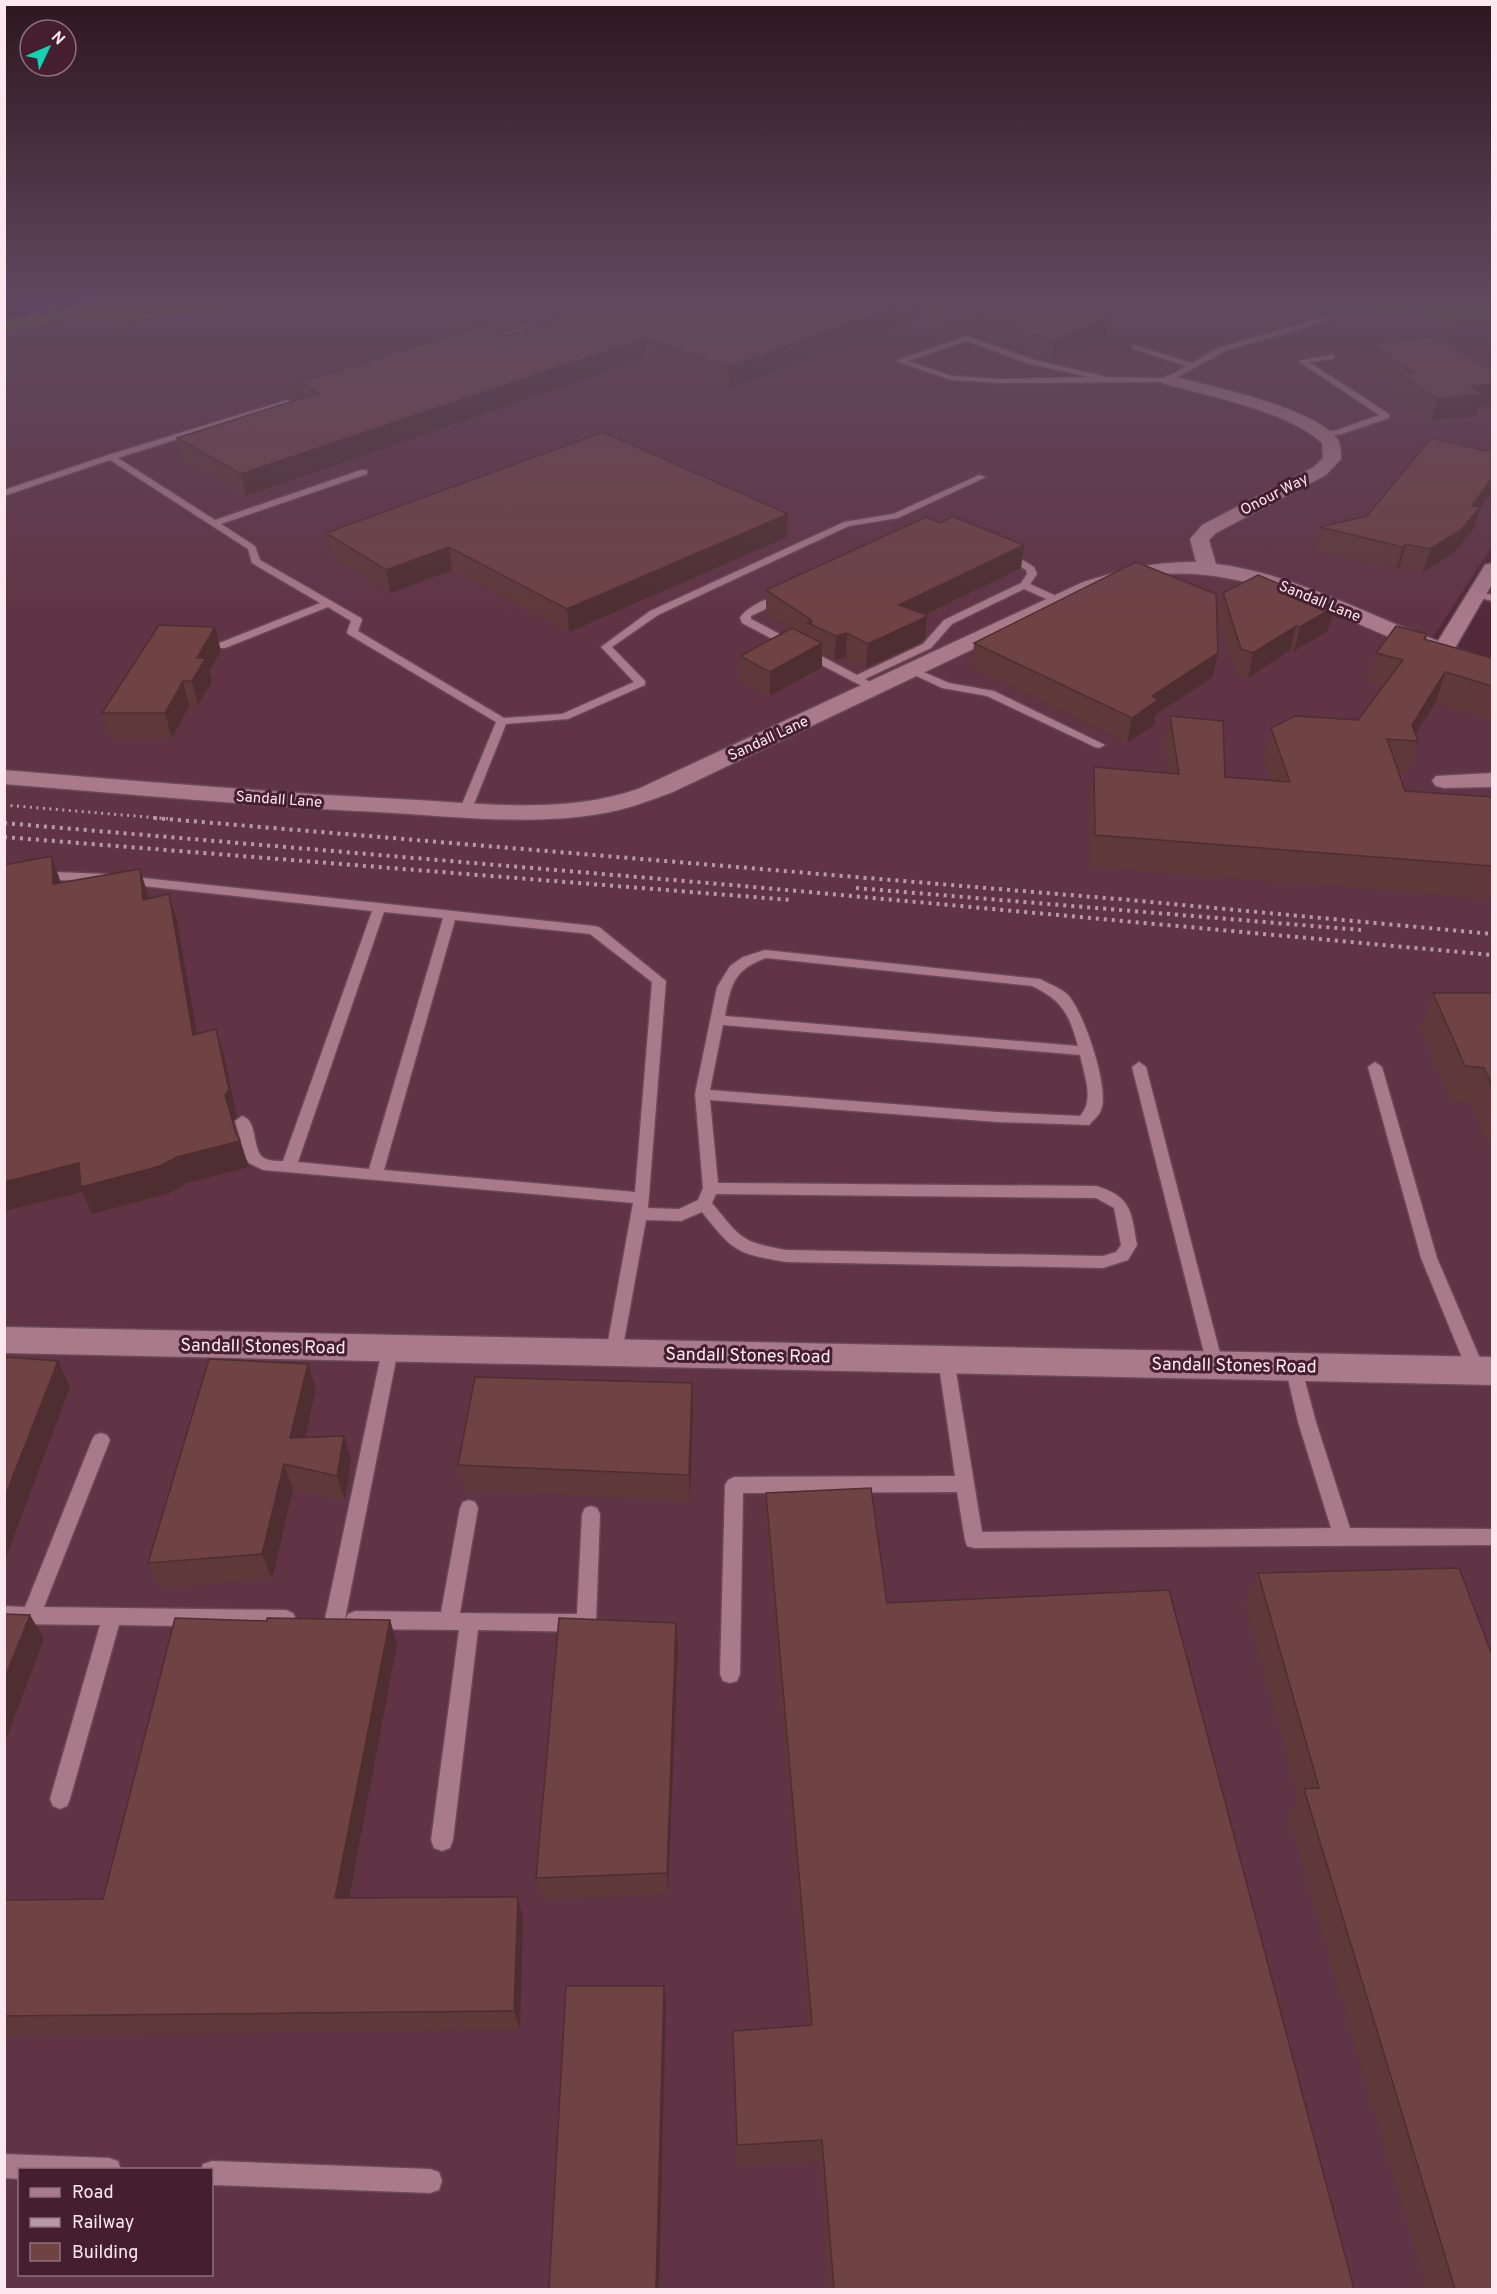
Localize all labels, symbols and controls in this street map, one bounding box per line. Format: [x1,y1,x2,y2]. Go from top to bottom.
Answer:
north arrow [18,18,78,78]
text: N [46,28,69,50]
street label: Onour Way [1238,470,1312,521]
street label: Sandall Lane [1276,577,1363,627]
street label: Sandall Lane [725,712,812,766]
street label: Sandall Lane [235,788,323,813]
street label: Sandall Stones Road [180,1335,346,1360]
street label: Sandall Stones Road [665,1344,831,1369]
street label: Sandall Stones Road [1151,1354,1317,1379]
legend [18,2168,213,2276]
text: Road [72,2182,114,2205]
text: Railway [72,2212,134,2235]
text: Building [72,2242,138,2265]

